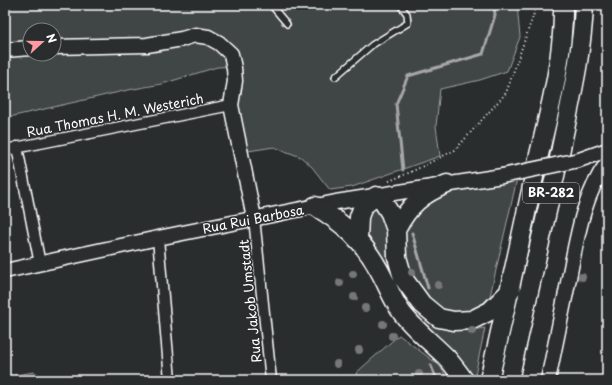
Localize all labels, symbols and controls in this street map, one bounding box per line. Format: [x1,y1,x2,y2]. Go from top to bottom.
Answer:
north arrow [22,22,62,62]
text: N [42,31,61,46]
street label: Rua Thomas H. M. Westerich [25,88,205,141]
road number: BR-282 [523,183,579,203]
street label: Rua Rui Barbosa [201,199,306,238]
street label: Rua Jakob Umstadt [234,239,265,363]

